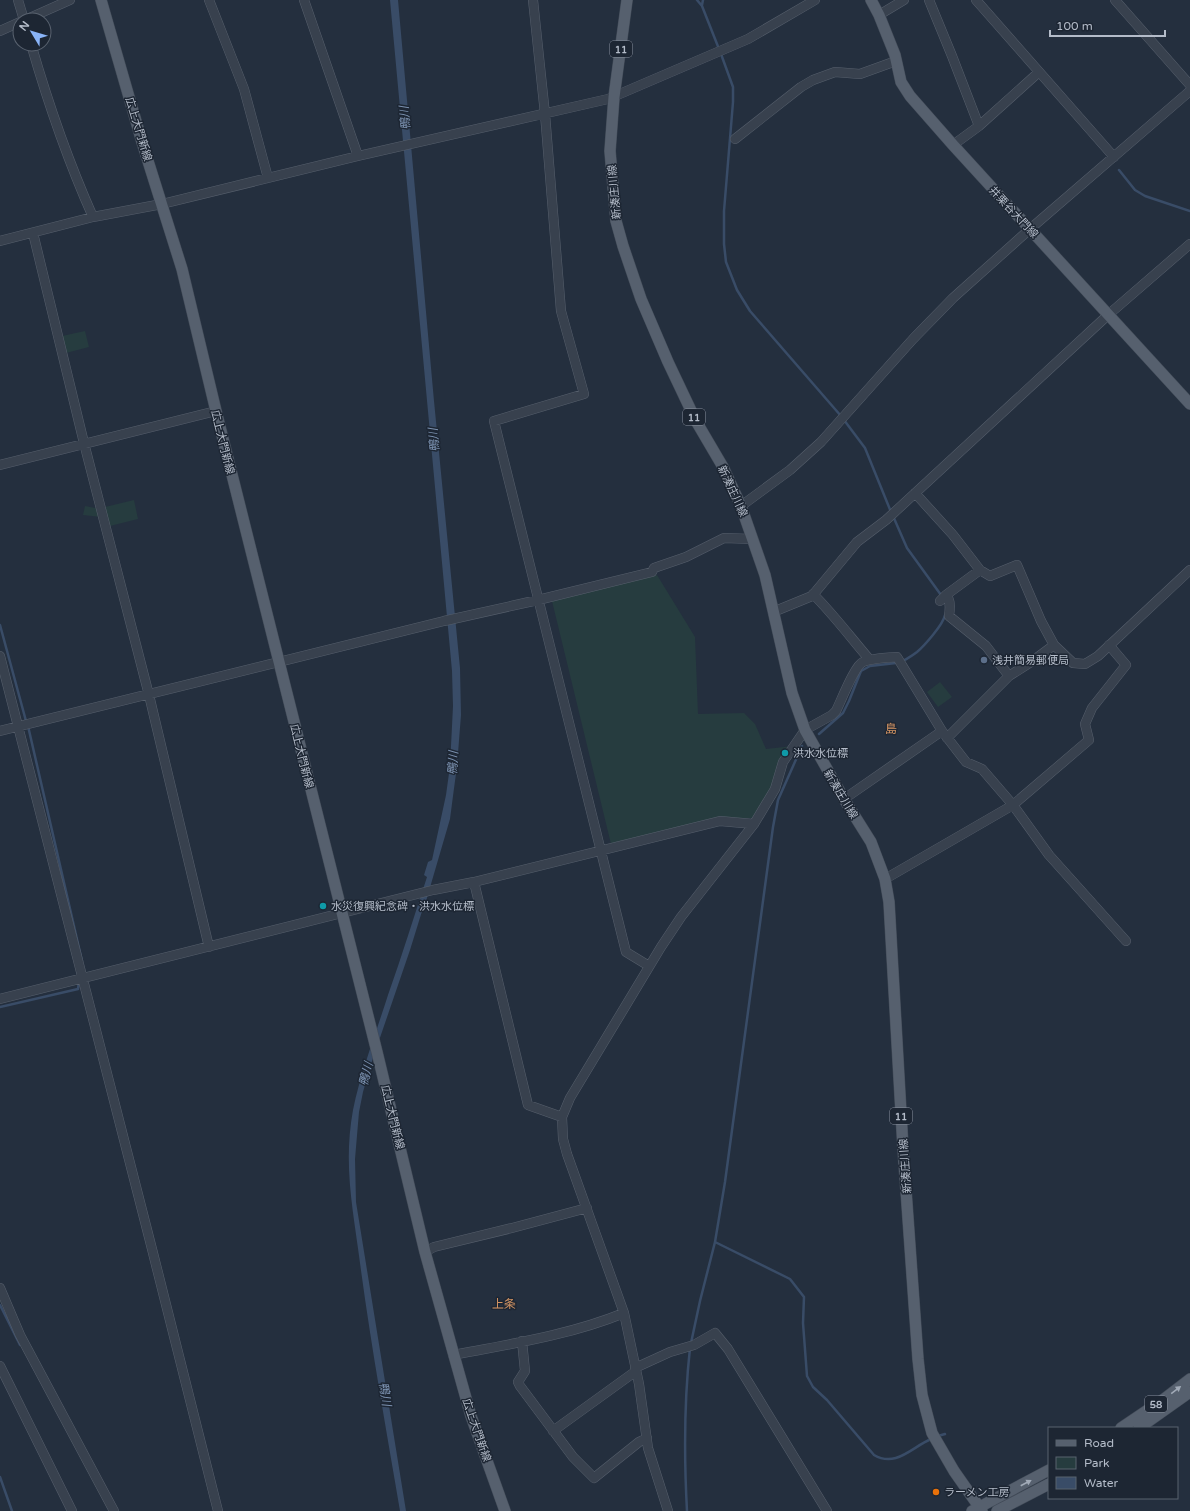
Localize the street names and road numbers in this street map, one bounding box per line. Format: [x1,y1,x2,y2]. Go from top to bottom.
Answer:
road number: 11 [610,41,632,57]
street label: 広上大門新線 [123,96,154,163]
street label: 新湊庄川線 [606,164,623,220]
street label: 井栗谷大門線 [986,184,1041,241]
street label: 広上大門新線 [208,409,237,476]
road number: 11 [683,409,705,425]
street label: 新湊庄川線 [715,464,750,519]
street label: 広上大門新線 [287,723,316,790]
street label: 新湊庄川線 [821,767,860,821]
street label: 広上大門新線 [378,1084,407,1151]
road number: 11 [890,1108,912,1124]
street label: 新湊庄川線 [897,1138,914,1194]
road number: 58 [1145,1396,1167,1412]
street label: 広上大門新線 [460,1397,493,1463]

